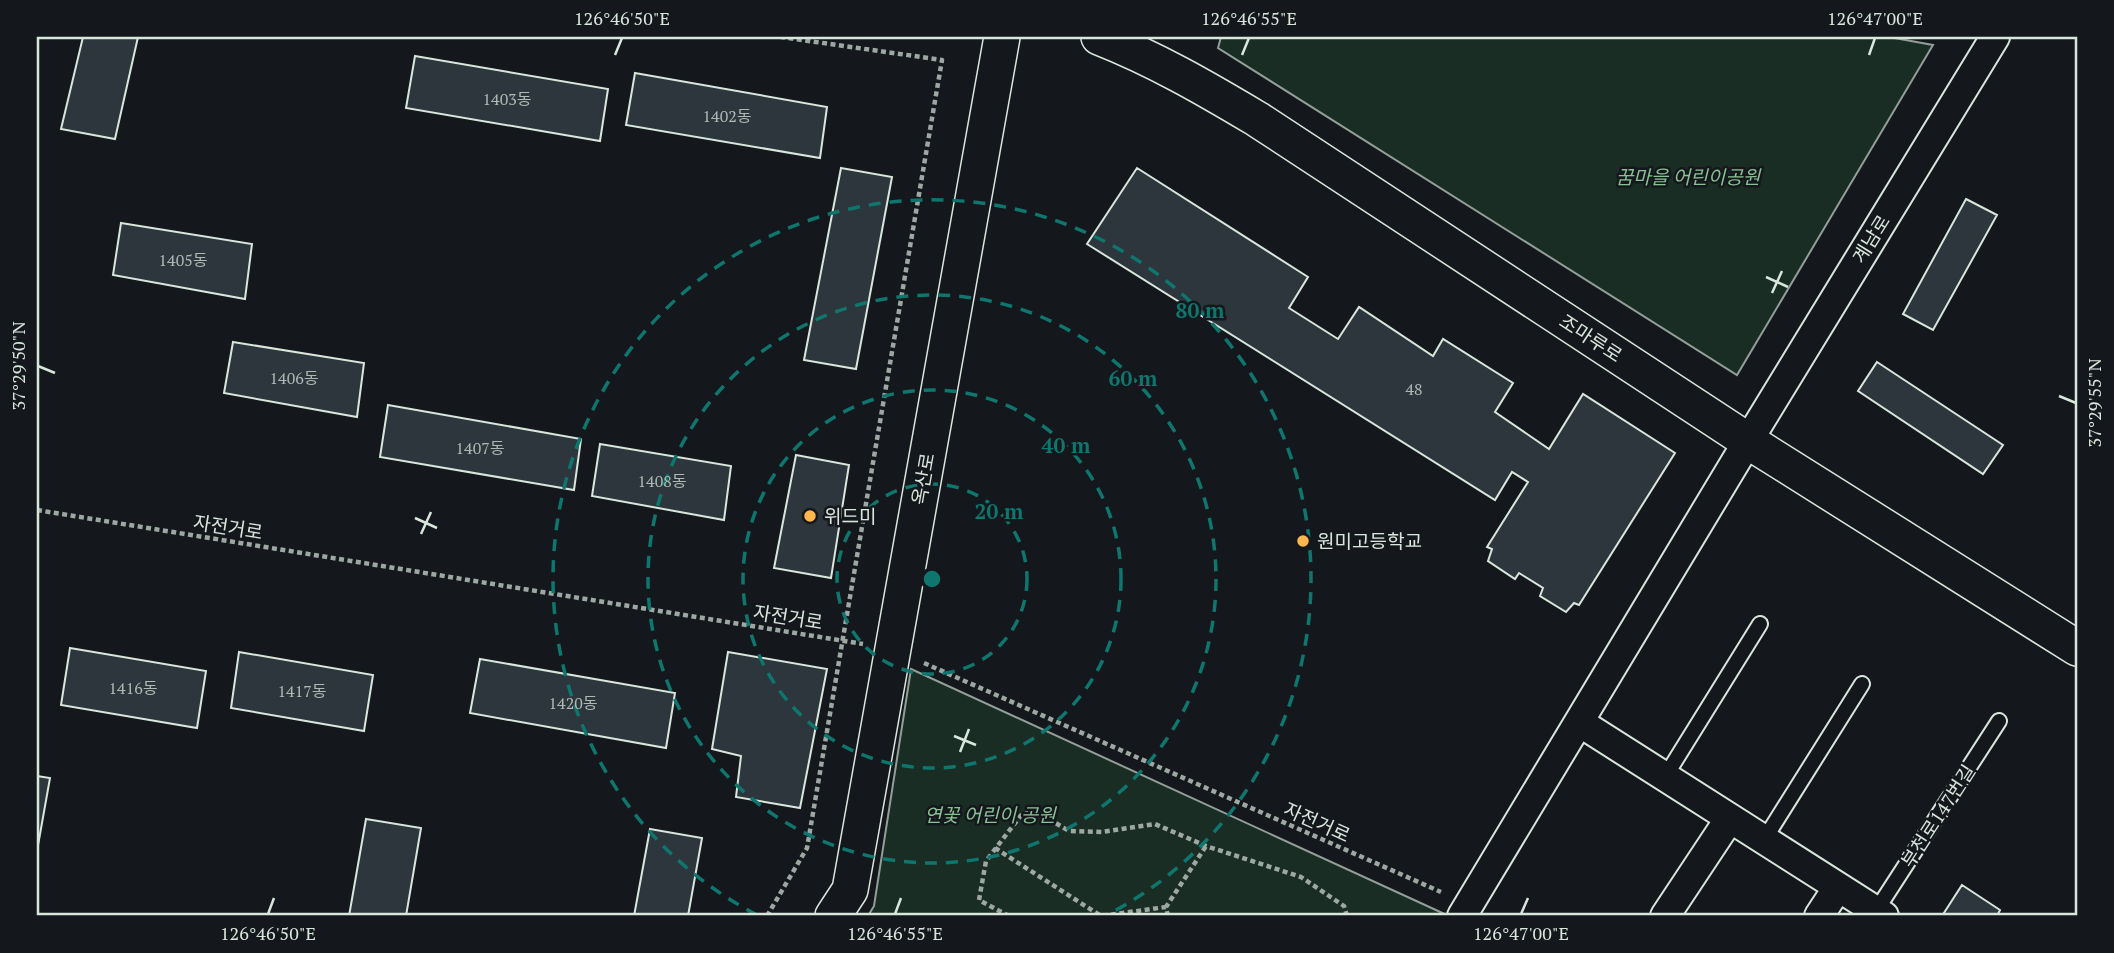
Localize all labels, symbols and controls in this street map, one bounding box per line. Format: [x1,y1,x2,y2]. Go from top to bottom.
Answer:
text: 126°46'50"E [574,6,670,30]
text: 126°46'55"E [1201,6,1297,30]
text: 126°47'00"E [1827,6,1923,30]
house number: 1403동 [483,88,532,110]
house number: 1402동 [703,105,752,127]
park label: 꿈마을 어린이공원 [1616,164,1762,189]
street label: 계남로 [1846,210,1895,268]
house number: 1405동 [159,249,208,271]
text: 80 m [1176,296,1225,324]
street label: 조마루로 [1555,308,1627,367]
text: 37°29'50"N [6,321,30,411]
text: 37°29'55"N [2082,358,2106,448]
text: 60 m [1109,364,1158,392]
house number: 1406동 [270,367,319,389]
house number: 48 [1405,378,1423,400]
text: 40 m [1042,431,1091,459]
house number: 1407동 [456,437,505,459]
street label: 옥산로 [906,451,939,507]
house number: 1408동 [638,470,687,492]
text: 20 m [975,497,1024,525]
place label: 위드미 [824,503,876,528]
marker: 위드미 [802,508,818,524]
street label: 자전거로 [192,509,265,544]
place label: 원미고등학교 [1317,528,1422,553]
marker: 원미고등학교 [1295,533,1311,549]
centre of rings [920,567,944,591]
street label: 자전거로 [752,599,825,634]
house number: 1416동 [109,677,158,699]
house number: 1417동 [278,680,327,702]
house number: 1420동 [549,692,598,714]
street label: 부천로147번길 [1895,760,1980,872]
street label: 자전거로 [1280,796,1354,847]
park label: 연꽃 어린이 공원 [924,802,1057,827]
text: 126°46'50"E [220,921,316,945]
text: 126°46'55"E [847,921,943,945]
text: 126°47'00"E [1473,921,1569,945]

